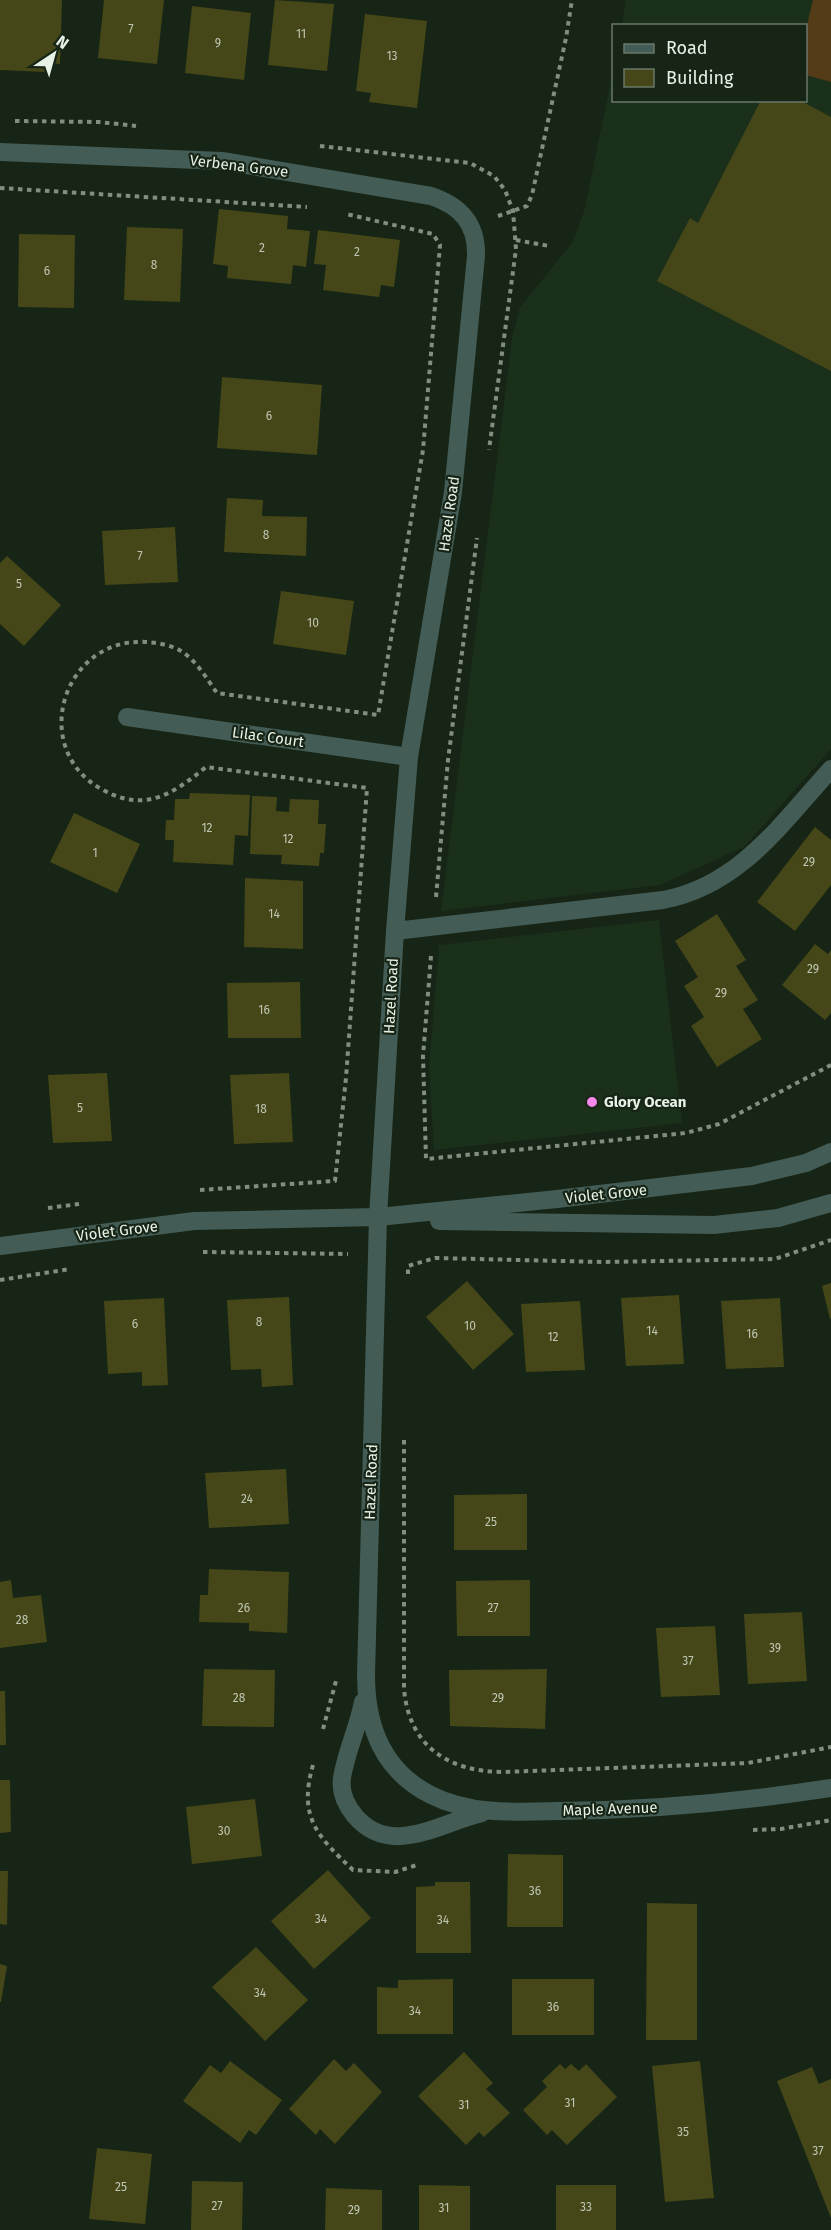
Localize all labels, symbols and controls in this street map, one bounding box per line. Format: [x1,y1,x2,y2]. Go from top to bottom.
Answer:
house number: 7 [128,22,134,36]
north arrow [24,24,84,84]
legend [612,24,807,102]
house number: 11 [296,27,306,41]
text: N [53,31,72,53]
house number: 9 [215,36,221,50]
text: Road [666,37,708,59]
house number: 13 [386,49,398,63]
text: Building [666,67,734,89]
street label: Verbena Grove [189,151,289,181]
house number: 2 [259,241,265,255]
house number: 2 [354,245,360,259]
house number: 8 [151,258,158,272]
house number: 6 [44,264,50,278]
house number: 6 [266,409,272,423]
street label: Hazel Road [435,475,463,553]
house number: 8 [263,528,270,542]
house number: 7 [137,549,143,563]
house number: 5 [16,577,22,591]
house number: 10 [307,616,319,630]
street label: Lilac Court [231,723,306,751]
house number: 12 [201,821,213,835]
house number: 12 [282,832,294,846]
house number: 1 [92,846,98,860]
house number: 29 [803,855,815,869]
house number: 14 [268,907,280,921]
street label: Hazel Road [380,958,402,1034]
house number: 29 [807,962,819,976]
house number: 29 [715,986,727,1000]
house number: 16 [258,1003,270,1017]
place label: Glory Ocean [604,1093,686,1111]
marker: Glory Ocean [585,1095,599,1109]
house number: 5 [77,1101,83,1115]
house number: 18 [255,1102,267,1116]
street label: Violet Grove [564,1181,648,1207]
street label: Violet Grove [75,1217,159,1245]
house number: 8 [256,1315,263,1329]
house number: 6 [132,1317,138,1331]
house number: 10 [464,1319,476,1333]
house number: 14 [646,1324,658,1338]
house number: 16 [746,1327,758,1341]
house number: 12 [547,1330,559,1344]
street label: Hazel Road [361,1444,381,1520]
house number: 24 [241,1492,254,1506]
house number: 25 [485,1515,497,1529]
house number: 26 [238,1601,250,1615]
house number: 27 [487,1601,499,1615]
house number: 28 [16,1613,29,1627]
house number: 39 [769,1641,781,1655]
house number: 37 [682,1654,694,1668]
house number: 28 [233,1691,246,1705]
house number: 29 [492,1691,504,1705]
street label: Maple Avenue [562,1798,658,1820]
house number: 30 [218,1824,231,1838]
house number: 36 [529,1884,541,1898]
house number: 34 [315,1912,328,1926]
house number: 34 [437,1913,450,1927]
house number: 34 [254,1986,267,2000]
house number: 36 [547,2000,559,2014]
house number: 34 [409,2004,422,2018]
house number: 31 [565,2096,575,2110]
house number: 31 [459,2098,469,2112]
house number: 35 [677,2125,689,2139]
house number: 37 [812,2144,824,2158]
house number: 25 [115,2180,127,2194]
house number: 27 [211,2199,223,2213]
house number: 33 [580,2200,592,2214]
house number: 31 [439,2201,449,2215]
house number: 29 [348,2203,360,2217]

